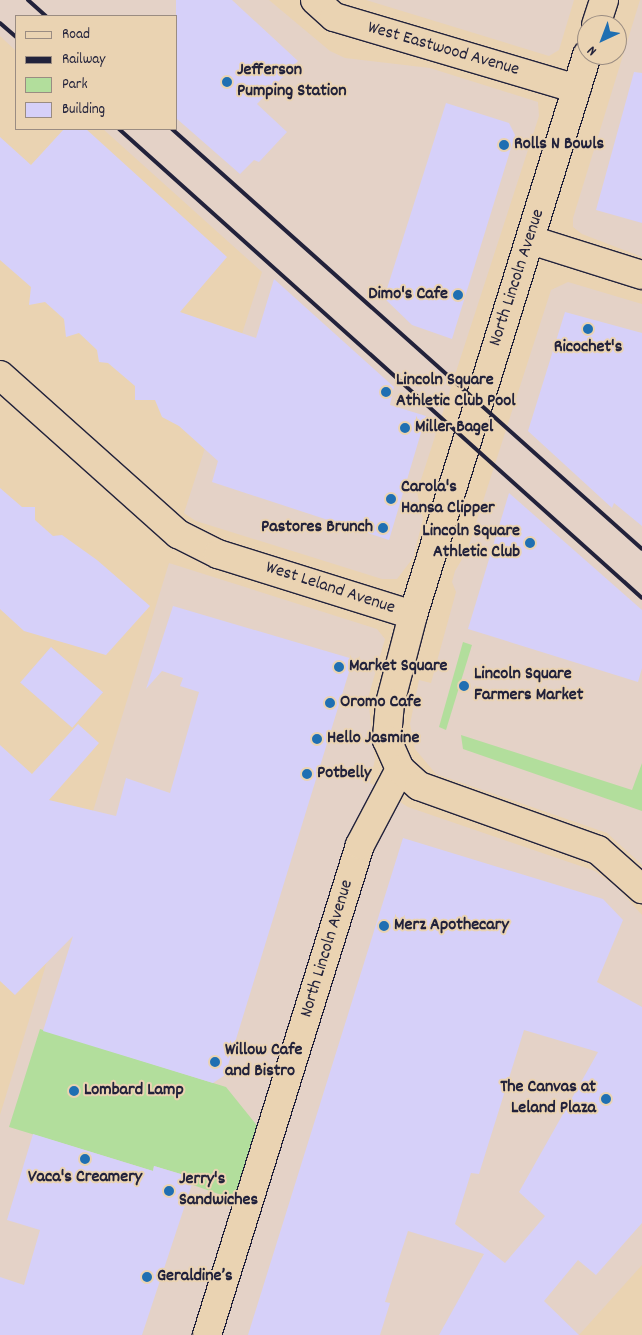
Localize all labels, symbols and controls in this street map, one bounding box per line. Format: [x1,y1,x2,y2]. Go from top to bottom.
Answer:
legend [15,15,178,130]
north arrow [577,15,627,65]
street label: West Eastwood Avenue [365,18,521,82]
text: Road [62,24,90,46]
text: N [583,41,602,60]
text: Railway [62,49,105,71]
place label: Jefferson Pumping Station [237,61,346,104]
text: Park [62,74,88,96]
marker: Jefferson Pumping Station [221,76,233,88]
text: Building [62,99,105,121]
place label: Rolls N Bowls [514,134,604,156]
marker: Rolls N Bowls [498,139,510,151]
street label: North Lincoln Avenue [486,207,550,349]
place label: Dimo's Cafe [368,284,448,306]
marker: Dimo's Cafe [452,289,464,301]
marker: Ricochet's [582,323,594,335]
place label: Ricochet's [554,337,622,359]
place label: Lincoln Square Athletic Club Pool [396,371,516,414]
marker: Lincoln Square Athletic Club Pool [380,386,392,398]
place label: Miller Bagel [415,417,493,439]
marker: Miller Bagel [399,422,411,434]
place label: Carola's Hansa Clipper [401,478,495,520]
marker: Carola's Hansa Clipper [385,493,397,505]
place label: Pastores Brunch [261,517,373,539]
marker: Pastores Brunch [377,522,389,534]
place label: Lincoln Square Athletic Club [422,522,520,564]
marker: Lincoln Square Athletic Club [524,537,536,549]
street label: West Leland Avenue [263,558,397,620]
place label: Market Square [349,656,447,678]
marker: Market Square [333,661,345,673]
place label: Lincoln Square Farmers Market [474,665,583,708]
marker: Lincoln Square Farmers Market [458,680,470,692]
place label: Oromo Cafe [340,692,421,714]
marker: Oromo Cafe [324,697,336,709]
place label: Hello Jasmine [327,728,419,750]
marker: Hello Jasmine [311,733,323,745]
place label: Potbelly [317,763,371,785]
marker: Potbelly [301,768,313,780]
street label: North Lincoln Avenue [297,878,359,1020]
place label: Merz Apothecary [394,915,509,937]
marker: Merz Apothecary [378,920,390,932]
place label: Willow Cafe and Bistro [225,1041,303,1084]
marker: Willow Cafe and Bistro [209,1056,221,1068]
place label: The Canvas at Leland Plaza [500,1078,596,1120]
place label: Lombard Lamp [84,1080,184,1102]
marker: Lombard Lamp [68,1085,80,1097]
marker: The Canvas at Leland Plaza [600,1093,612,1105]
marker: Vaca's Creamery [79,1153,91,1165]
place label: Vaca's Creamery [28,1167,142,1189]
place label: Jerry's Sandwiches [179,1170,258,1212]
marker: Jerry's Sandwiches [163,1185,175,1197]
place label: Geraldine’s [157,1266,233,1288]
marker: Geraldine’s [141,1271,153,1283]

